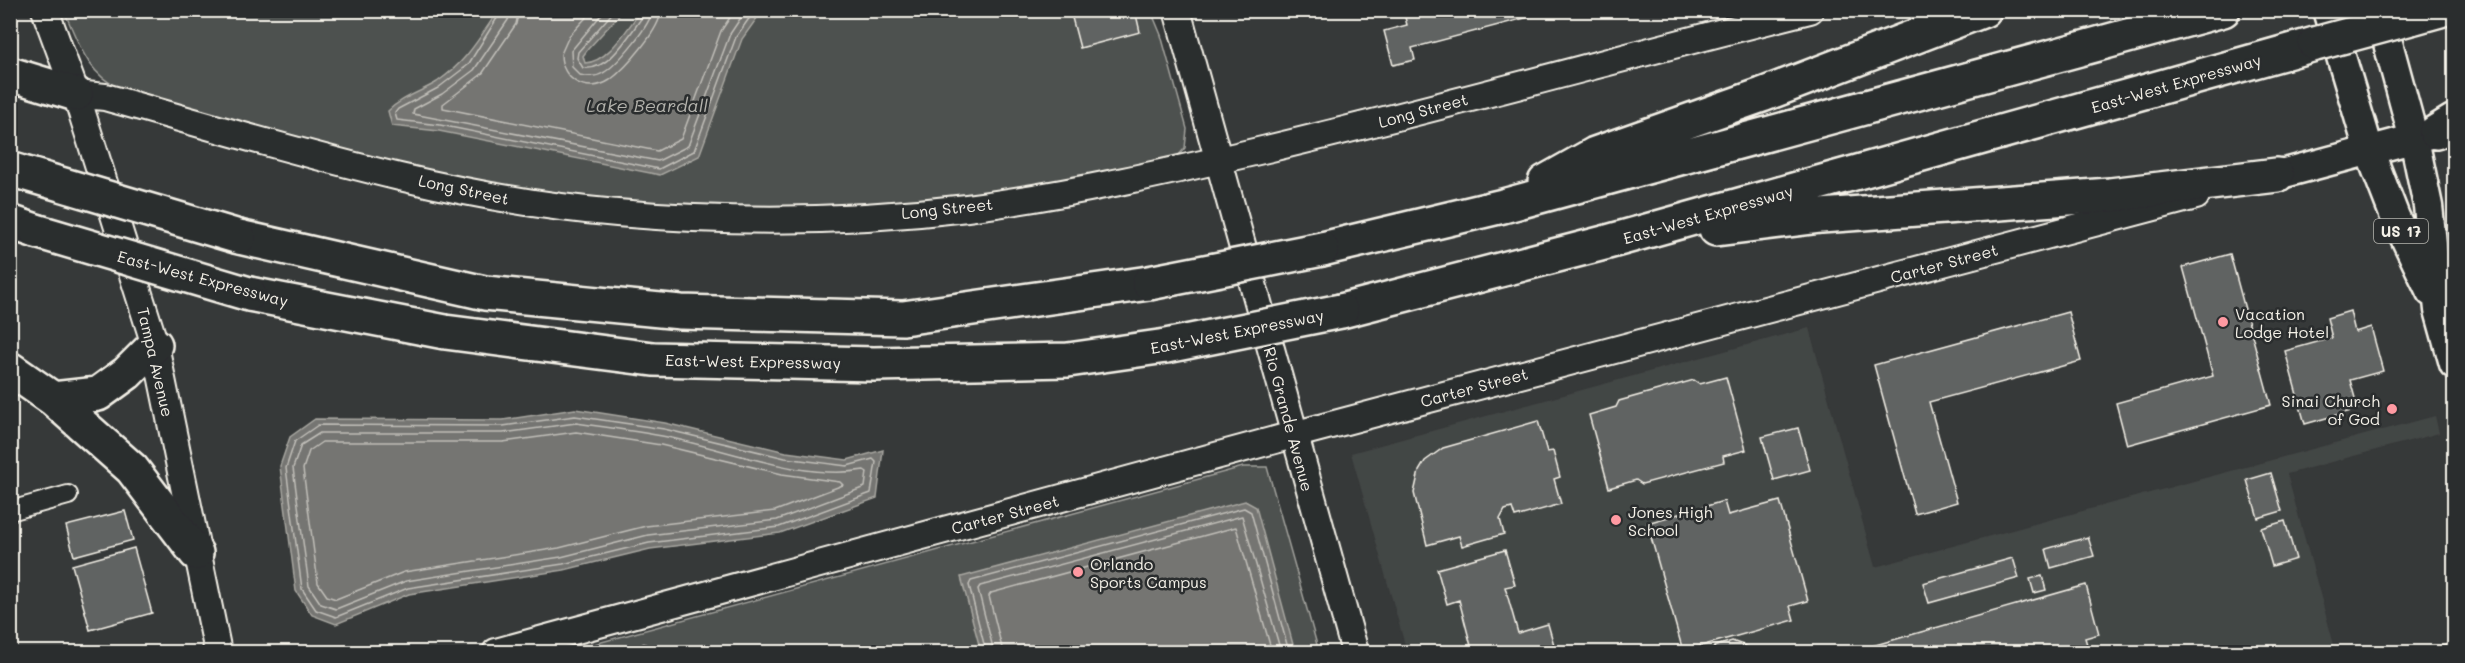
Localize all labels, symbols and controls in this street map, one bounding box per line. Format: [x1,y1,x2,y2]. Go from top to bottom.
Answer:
street label: East-West Expressway [2089,49,2263,117]
street label: Long Street [1376,88,1470,132]
water label: Lake Beardall [586,93,708,117]
street label: Long Street [417,169,511,209]
street label: East-West Expressway [1621,180,1795,248]
street label: Long Street [900,193,994,223]
road number: US 17 [2374,219,2428,243]
street label: Carter Street [1888,239,2000,287]
street label: East-West Expressway [115,245,291,311]
place label: Vacation Lodge Hotel [2235,303,2329,342]
street label: East-West Expressway [1149,304,1325,358]
street label: Tampa Avenue [133,305,179,419]
marker: Vacation Lodge Hotel [2216,315,2230,329]
street label: Rio Grande Avenue [1260,344,1318,494]
street label: East-West Expressway [665,349,841,373]
street label: Carter Street [1418,363,1530,411]
place label: Sinai Church of God [2282,390,2380,429]
marker: Sinai Church of God [2385,402,2399,416]
street label: Carter Street [949,490,1061,538]
place label: Jones High School [1628,501,1713,540]
marker: Jones High School [1609,513,1623,527]
place label: Orlando Sports Campus [1090,553,1207,592]
marker: Orlando Sports Campus [1071,565,1085,579]

